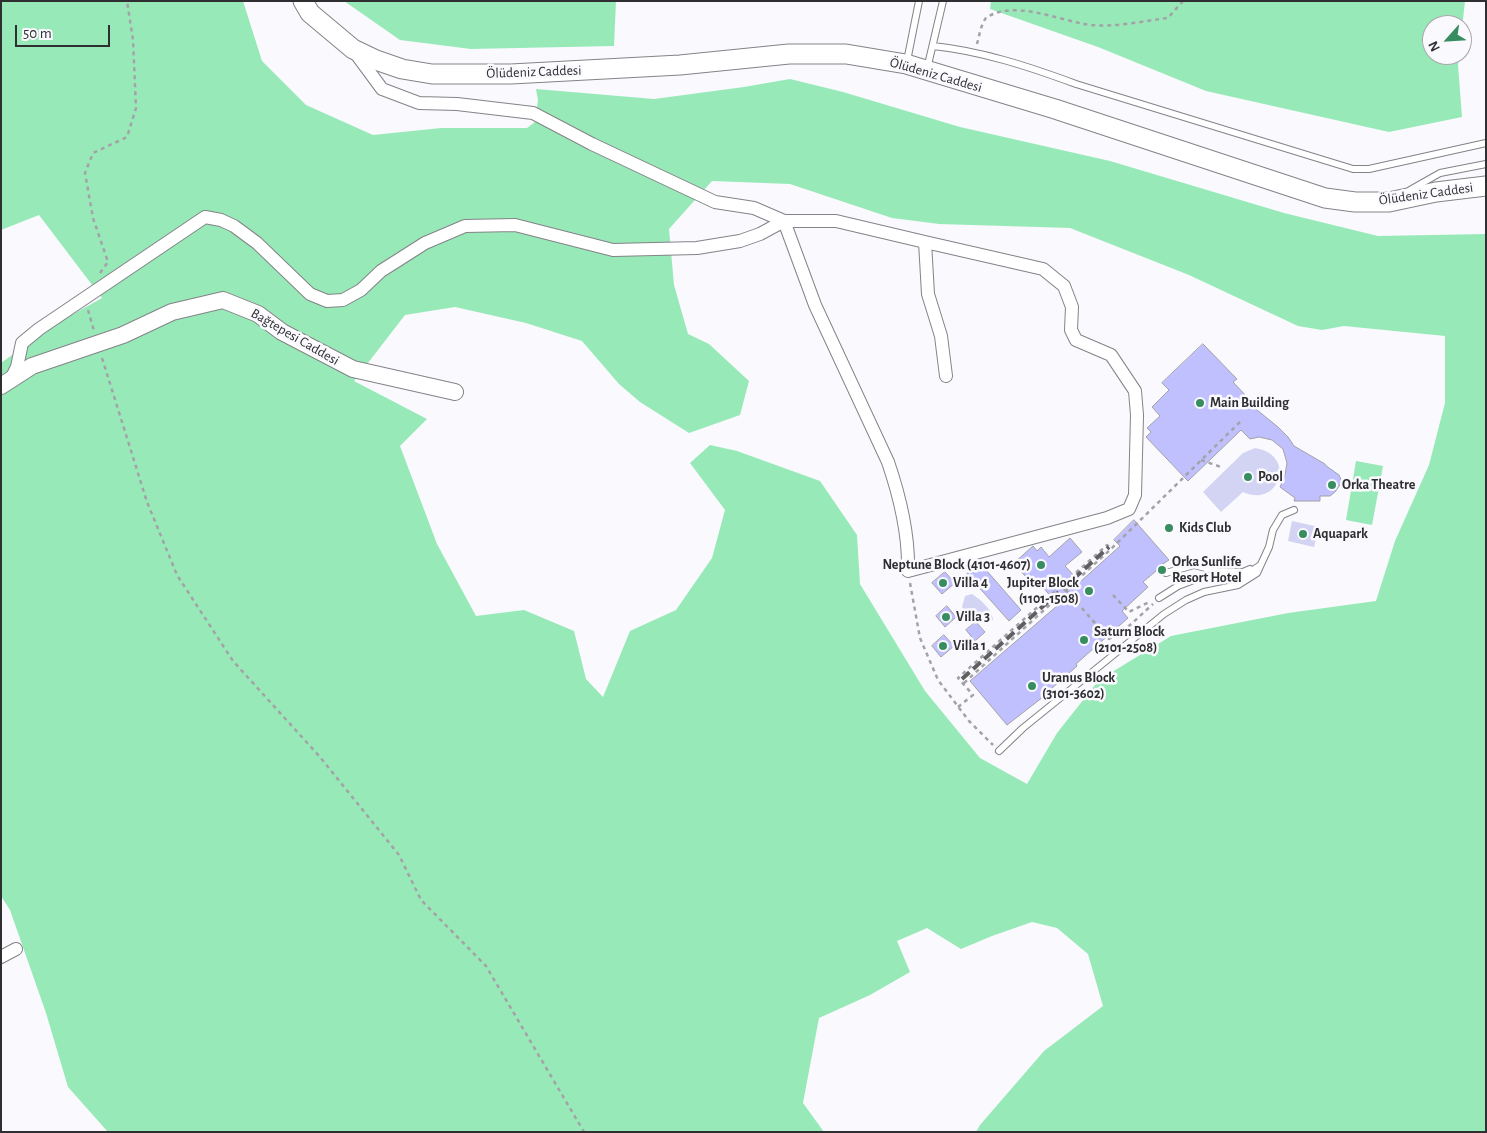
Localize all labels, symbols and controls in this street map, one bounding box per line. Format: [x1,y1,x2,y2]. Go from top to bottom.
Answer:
scale bar [18,15,112,47]
north arrow [1422,15,1472,65]
text: 50 m [23,26,52,41]
text: N [1426,39,1443,54]
street label: Ölüdeniz Caddesi [888,54,984,96]
street label: Ölüdeniz Caddesi [486,62,582,82]
street label: Ölüdeniz Caddesi [1378,179,1474,209]
street label: Bağtepesi Caddesi [248,305,342,369]
place label: Main Building [1210,395,1289,411]
marker: Main Building [1194,397,1206,409]
place label: Pool [1258,469,1283,485]
marker: Pool [1242,471,1254,483]
place label: Orka Theatre [1342,477,1415,493]
marker: Orka Theatre [1326,479,1338,491]
place label: Kids Club [1179,520,1231,536]
marker: Kids Club [1163,522,1175,534]
place label: Aquapark [1313,526,1368,542]
marker: Aquapark [1297,528,1309,540]
place label: Orka Sunlife Resort Hotel [1172,554,1242,586]
place label: Neptune Block (4101-4607) [882,557,1031,573]
marker: Neptune Block (4101-4607) [1035,559,1047,571]
marker: Orka Sunlife Resort Hotel [1156,564,1168,576]
place label: Villa 4 [953,575,988,591]
place label: Jupiter Block (1101-1508) [1007,575,1079,608]
marker: Villa 4 [937,577,949,589]
marker: Jupiter Block (1101-1508) [1083,585,1095,597]
place label: Villa 3 [956,609,990,625]
marker: Villa 3 [940,611,952,623]
place label: Saturn Block (2101-2508) [1094,624,1165,656]
marker: Saturn Block (2101-2508) [1078,634,1090,646]
place label: Villa 1 [953,638,986,654]
marker: Villa 1 [937,640,949,652]
place label: Uranus Block (3101-3602) [1042,670,1115,702]
marker: Uranus Block (3101-3602) [1026,680,1038,692]

